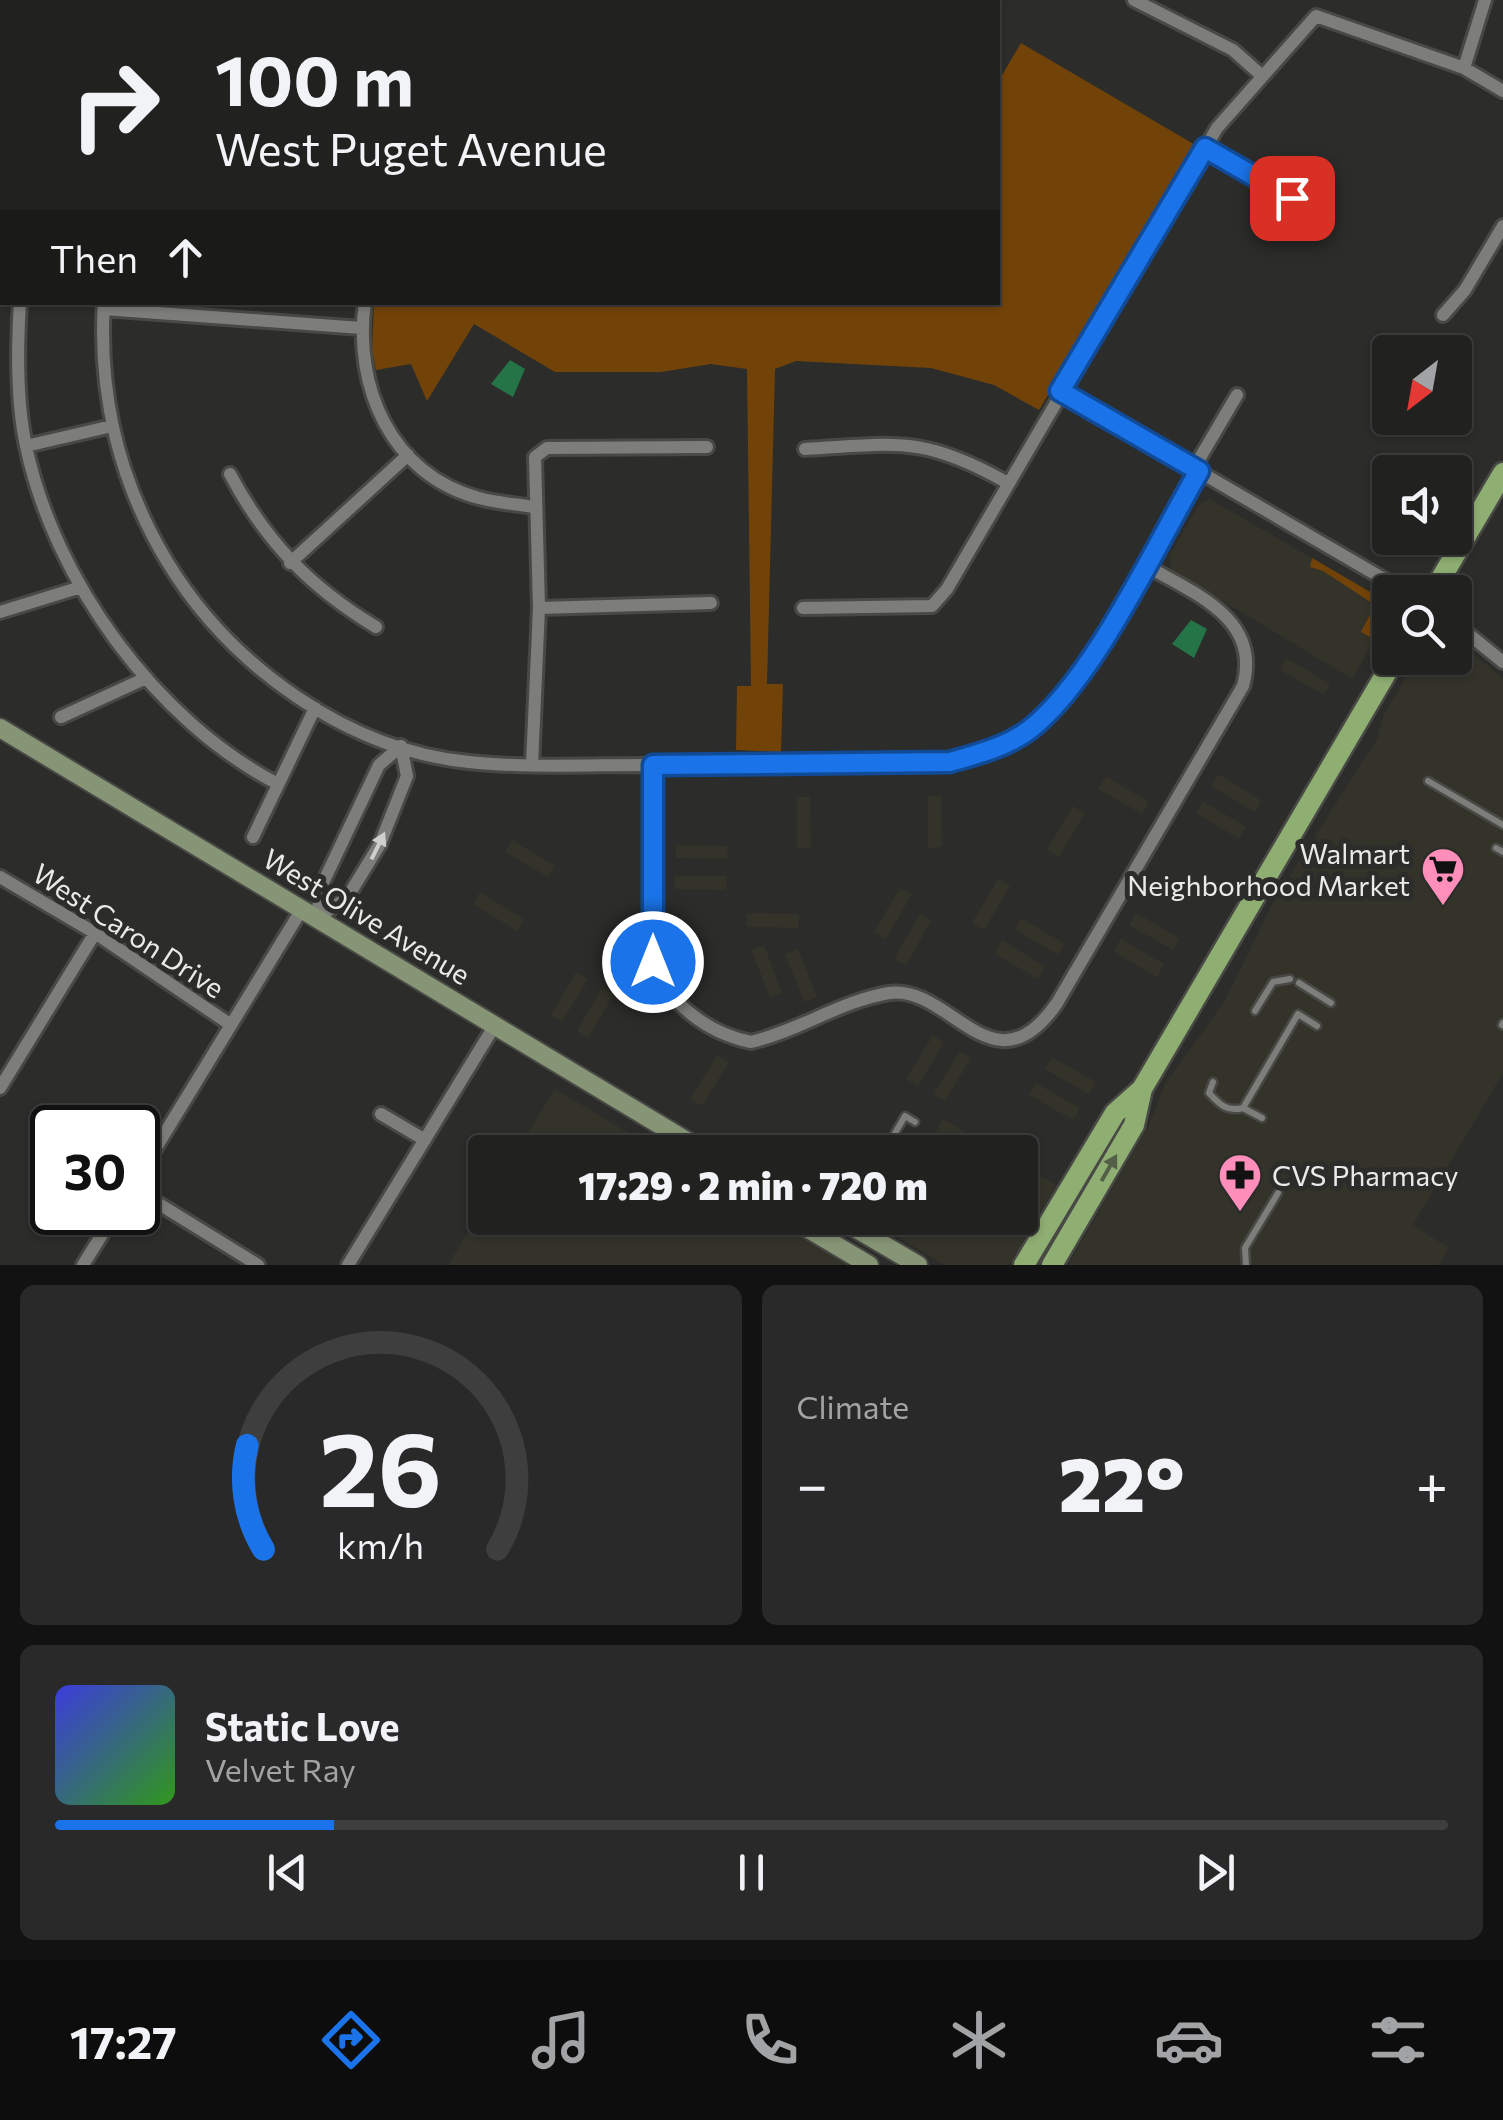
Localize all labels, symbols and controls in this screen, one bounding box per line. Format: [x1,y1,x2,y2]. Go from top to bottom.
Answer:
text: 100 m [215,35,414,120]
icon: right [50,40,180,170]
text: West Puget Avenue [215,120,607,175]
pin [1250,156,1335,241]
icon: arrive [1265,171,1320,226]
icon: ahead [158,230,213,285]
text: Then [50,234,138,281]
north arrow [1372,335,1472,435]
map controls [1372,335,1472,675]
button: sound [1372,455,1472,555]
button: search [1372,575,1472,675]
one-way arrow [369,831,386,860]
place label: Walmart Neighborhood Market [1127,836,1410,902]
street label: West Olive Avenue [257,841,477,991]
supermarket icon: Walmart Neighborhood Market [1420,846,1466,907]
street label: West Caron Drive [27,856,231,1004]
position arrow [601,910,705,1014]
speed limit sign: 30 [30,1105,160,1235]
pharmacy icon: CVS Pharmacy [1217,1152,1263,1213]
one-way arrow [1100,1154,1117,1182]
place label: CVS Pharmacy [1272,1158,1458,1192]
text: 17:29 · 2 min · 720 m [578,1161,928,1208]
text: Climate [797,1386,909,1426]
text: 26 [319,1401,442,1528]
text: 22° [1059,1436,1185,1527]
text: − [797,1449,828,1516]
text: + [1416,1449,1448,1516]
text: km/h [337,1523,424,1566]
text: Static Love [205,1702,400,1749]
text: Velvet Ray [205,1749,356,1789]
icon: previous [260,1845,315,1900]
icon: pause [724,1845,779,1900]
icon: next [1188,1845,1243,1900]
icon: directions [316,2005,386,2075]
icon: music [526,2005,596,2075]
icon: phone [735,2005,805,2075]
icon: climate [944,2005,1014,2075]
icon: car [1154,2005,1224,2075]
icon: filters [1363,2005,1433,2075]
text: 17:27 [70,2013,177,2068]

